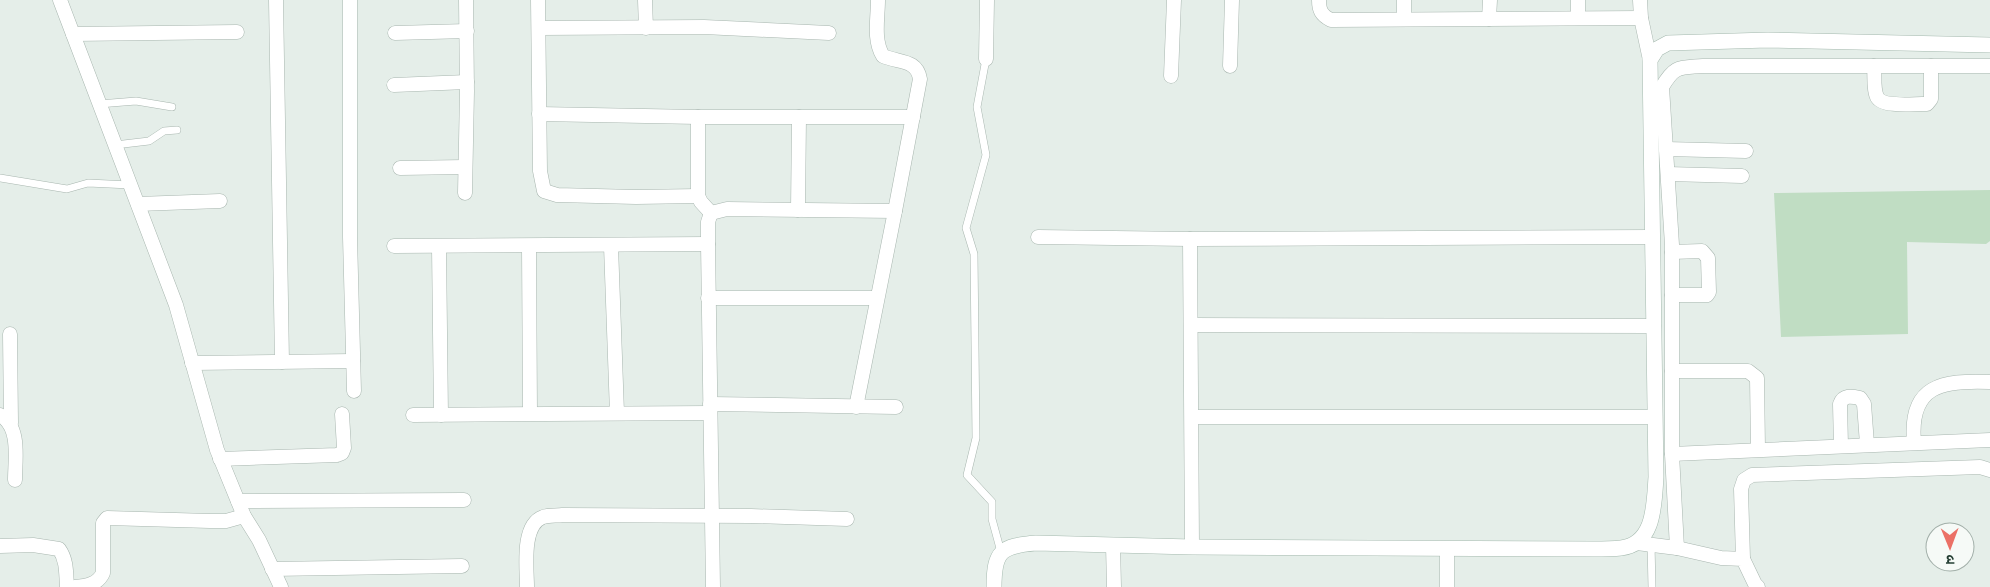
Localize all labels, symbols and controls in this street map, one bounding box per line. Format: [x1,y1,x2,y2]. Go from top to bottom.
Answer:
north arrow [1925,522,1975,572]
text: उ [1945,551,1954,569]

